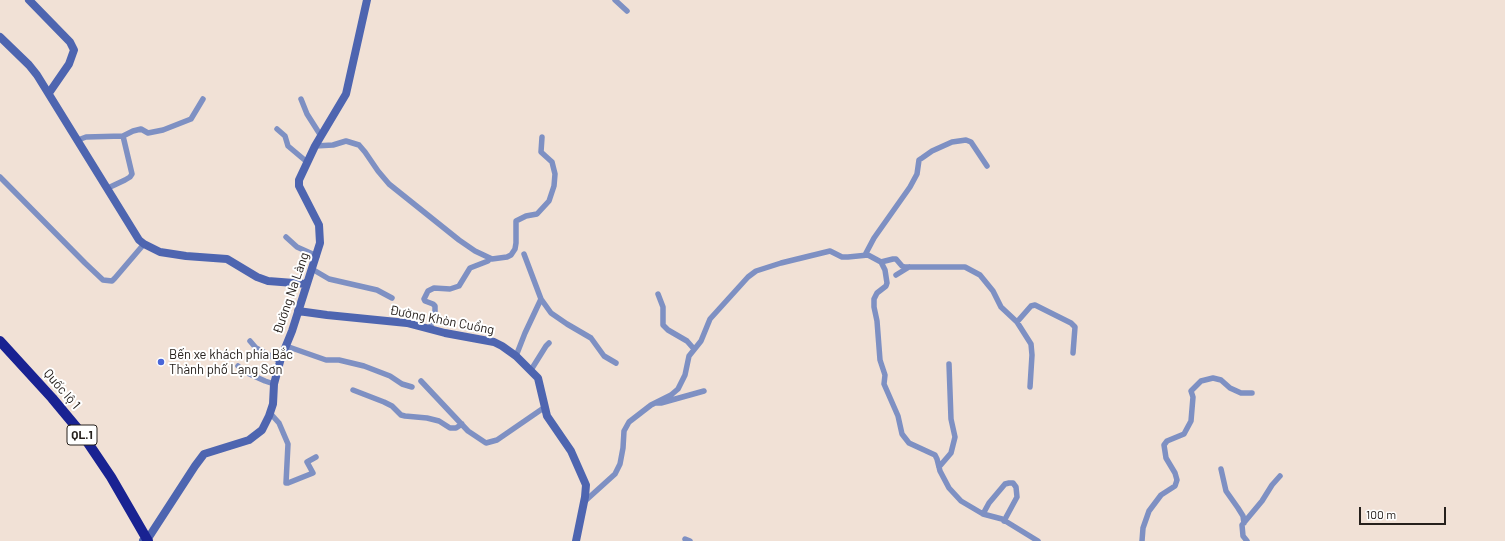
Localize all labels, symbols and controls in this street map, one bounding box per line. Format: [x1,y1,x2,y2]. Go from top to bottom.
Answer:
street label: Đường Na Làng [270,250,312,336]
street label: Đường Khòn Cuổng [388,302,496,338]
place label: Bến xe khách phía Bắc Thành phố Lạng Sơn [169,347,293,378]
marker: Bến xe khách phía Bắc Thành phố Lạng Sơn [156,357,166,367]
street label: Quốc lộ 1 [40,366,84,412]
road number: QL.1 [67,425,97,445]
scale bar [1361,499,1448,525]
text: 100 m [1366,507,1396,521]

